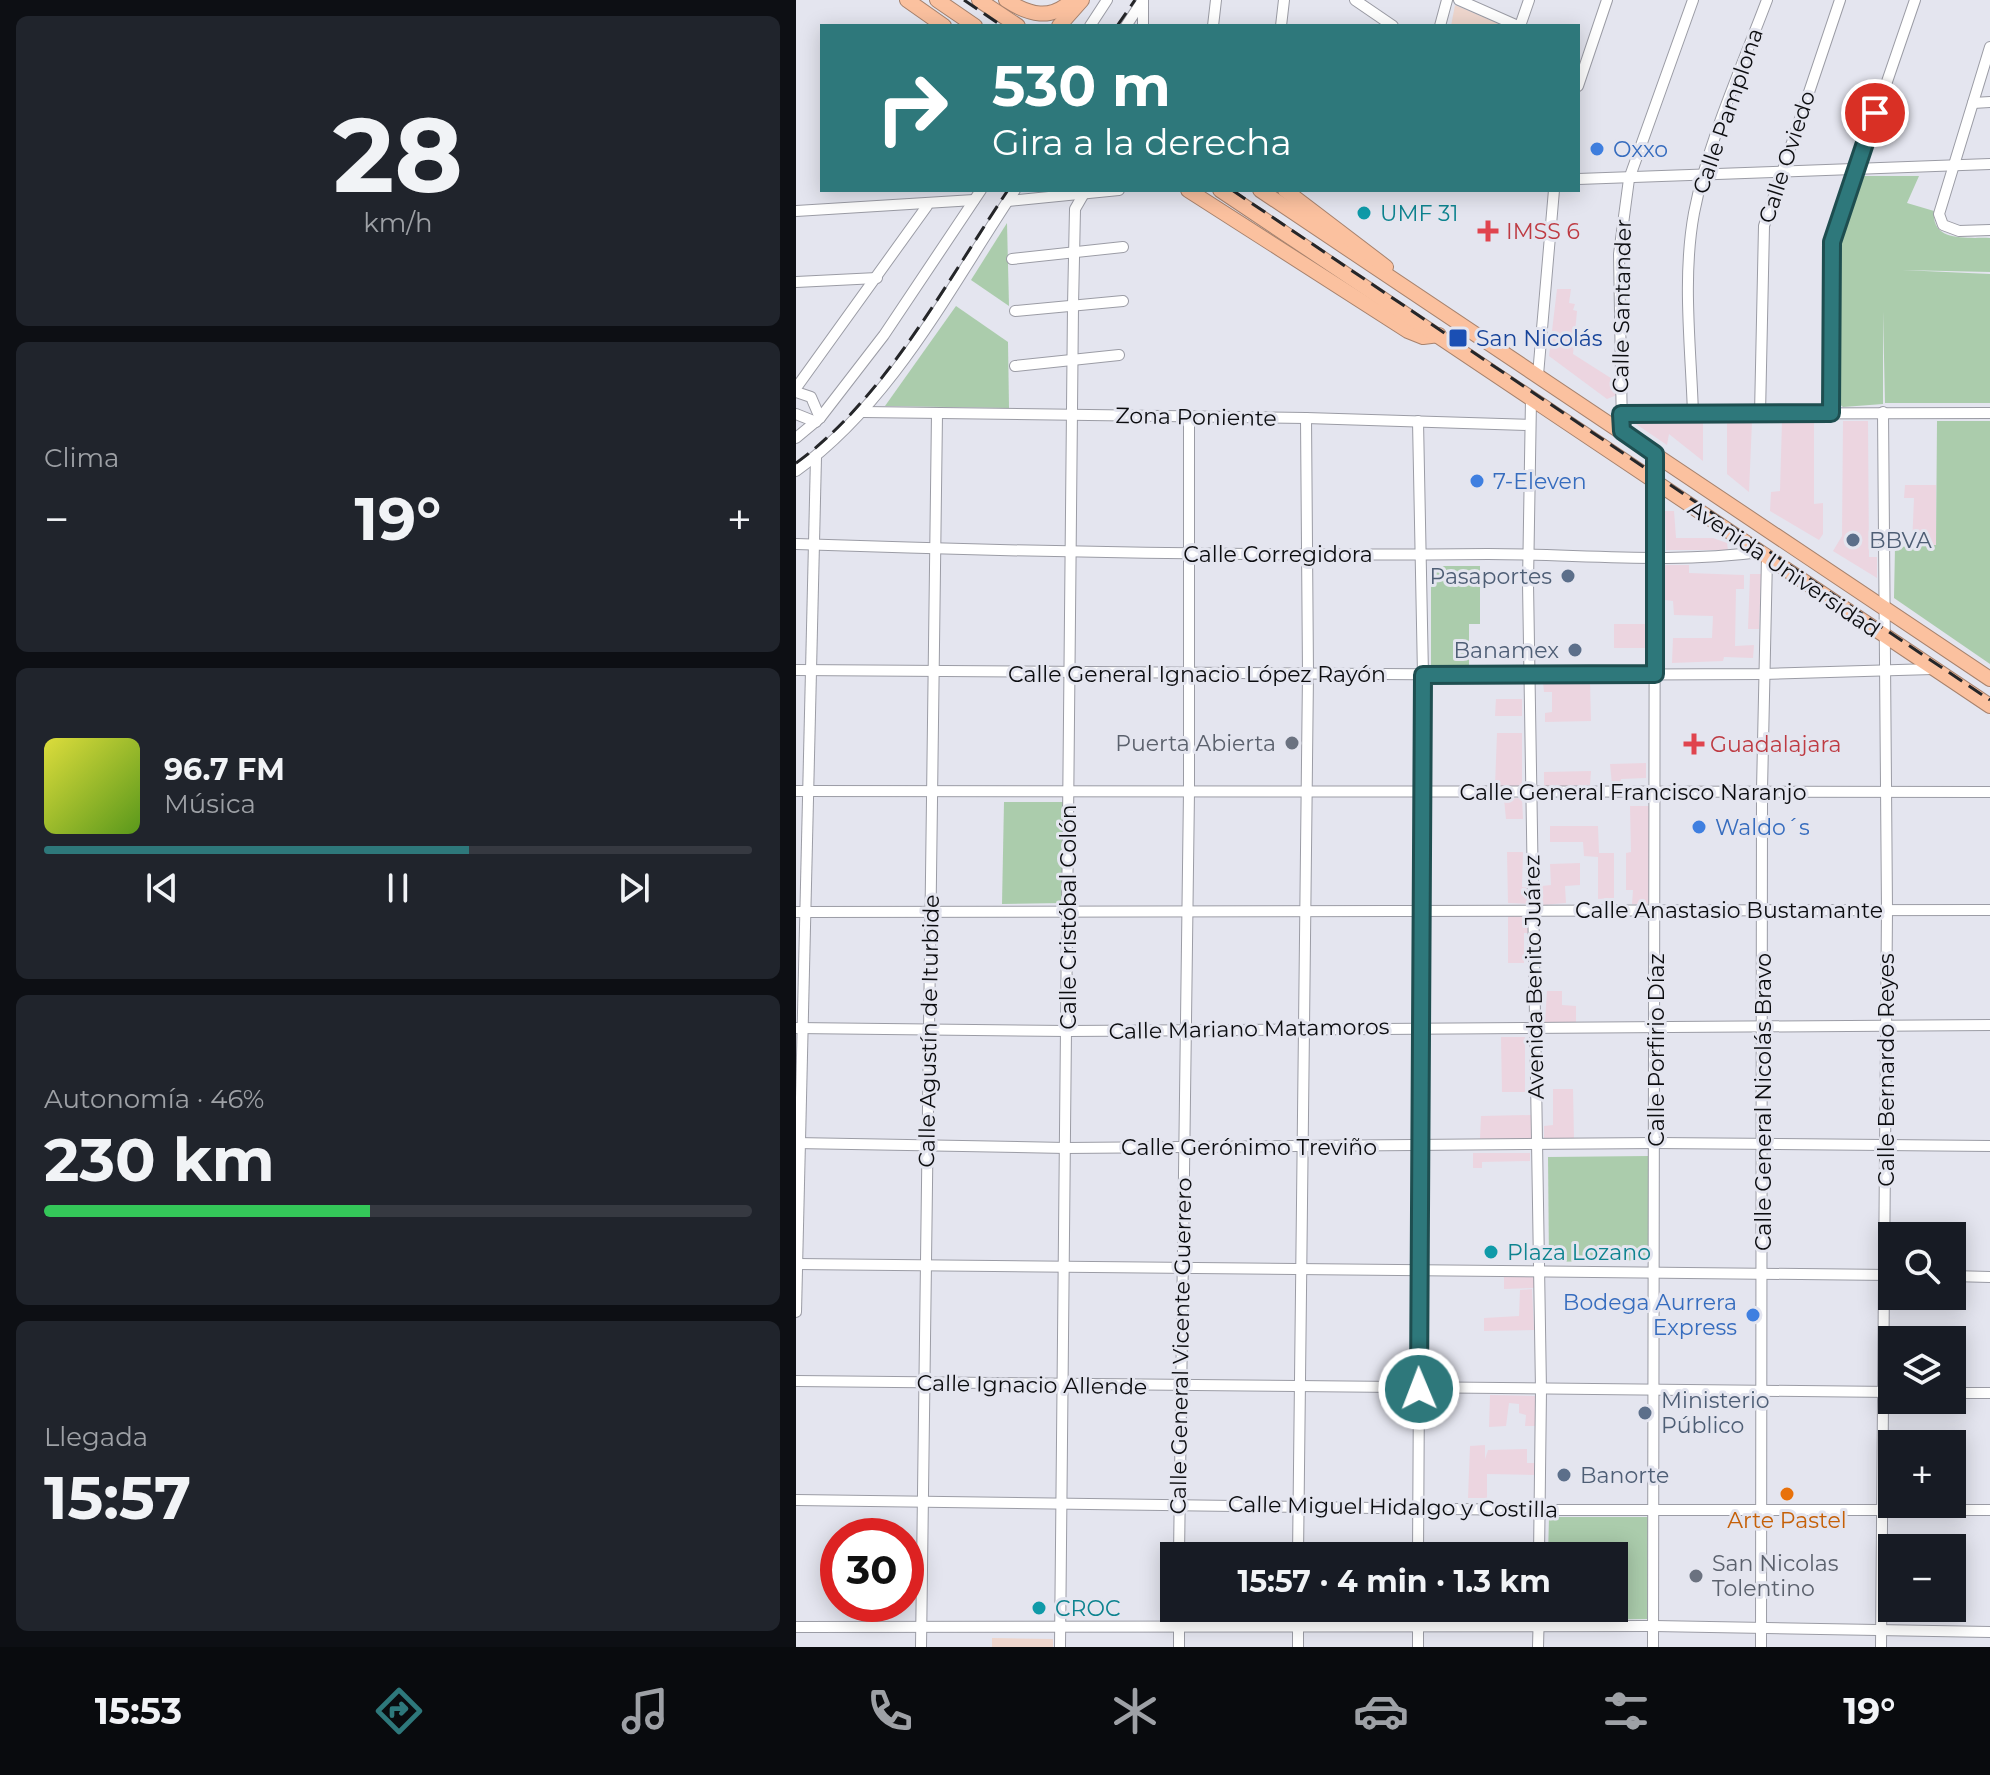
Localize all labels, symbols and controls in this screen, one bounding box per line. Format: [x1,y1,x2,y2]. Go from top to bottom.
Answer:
street label: Calle Pamplona [1687,25,1769,197]
text: 530 m [992,52,1171,120]
icon: right [860,56,964,160]
pin [1841,79,1909,147]
street label: Calle Oviedo [1753,87,1821,227]
text: 28 [333,91,463,218]
icon: arrive [1853,91,1897,135]
text: Gira a la derecha [992,120,1292,164]
place label: Oxxo [1613,136,1668,163]
marker: Oxxo [1588,140,1606,158]
place label: UMF 31 [1380,200,1458,227]
marker: UMF 31 [1355,204,1373,222]
text: km/h [363,207,433,239]
place label: IMSS 6 [1506,218,1580,245]
street label: Calle Santander [1607,219,1637,393]
marker: IMSS 6 [1477,220,1499,242]
place label: San Nicolás [1476,325,1603,352]
marker: San Nicolás [1447,327,1469,349]
street label: Zona Poniente [1115,402,1277,432]
text: Clima [44,442,119,474]
place label: 7-Eleven [1493,468,1587,495]
marker: 7-Eleven [1468,472,1486,490]
text: 19° [355,482,441,555]
text: − [44,492,69,546]
text: + [727,492,752,546]
street label: Avenida Universidad [1683,495,1885,643]
place label: BBVA [1869,527,1932,554]
marker: BBVA [1844,531,1862,549]
street label: Calle Corregidora [1183,541,1373,568]
place label: Pasaportes [1429,563,1552,590]
marker: Pasaportes [1559,567,1577,585]
place label: Banamex [1454,637,1559,664]
marker: Banamex [1566,641,1584,659]
street label: Calle General Ignacio López Rayón [1008,661,1386,688]
place label: Puerta Abierta [1115,730,1276,757]
place label: Guadalajara [1710,731,1841,758]
marker: Puerta Abierta [1283,734,1301,752]
marker: Guadalajara [1685,735,1703,753]
text: 96.7 FM [164,751,285,788]
street label: Calle General Francisco Naranjo [1460,779,1806,806]
text: Música [164,788,256,820]
street label: Calle Cristóbal Colón [1055,804,1082,1030]
place label: Waldo´s [1715,814,1810,841]
marker: Waldo´s [1690,818,1708,836]
street label: Avenida Benito Juárez [1518,854,1550,1100]
icon: previous [140,866,184,910]
icon: pause [376,866,420,910]
icon: next [612,866,656,910]
street label: Calle Agustín de Iturbide [913,894,945,1168]
street label: Calle Anastasio Bustamante [1575,897,1883,924]
street label: Calle Porfirio Díaz [1643,953,1670,1147]
street label: Calle General Nicolás Bravo [1750,953,1777,1251]
street label: Calle Bernardo Reyes [1873,953,1900,1187]
street label: Calle Mariano Matamoros [1108,1013,1390,1045]
text: Autonomía · 46% [44,1083,264,1115]
text: 230 km [44,1123,275,1196]
street label: Calle Gerónimo Treviño [1121,1134,1377,1161]
street label: Calle General Vicente Guerrero [1165,1177,1197,1515]
map controls [1878,1222,1966,1622]
button: search [1878,1222,1966,1310]
place label: Plaza Lozano [1507,1239,1651,1266]
marker: Plaza Lozano [1482,1243,1500,1261]
place label: Bodega Aurrera Express [1563,1289,1737,1341]
marker: Bodega Aurrera Express [1744,1306,1762,1324]
button: layers [1878,1326,1966,1414]
position arrow [1377,1347,1461,1431]
street label: Calle Ignacio Allende [917,1369,1147,1401]
place label: Ministerio Público [1661,1387,1770,1439]
marker: Ministerio Público [1636,1404,1654,1422]
text: Llegada [44,1421,148,1453]
button: + [1878,1430,1966,1518]
text: 15:57 [44,1461,191,1534]
place label: Banorte [1580,1462,1669,1489]
marker: Banorte [1555,1466,1573,1484]
marker: Arte Pastel [1778,1485,1796,1503]
street label: Calle Miguel Hidalgo y Costilla [1228,1491,1558,1523]
place label: Arte Pastel [1727,1507,1847,1534]
speed limit sign: 30 [820,1518,924,1622]
button: − [1878,1534,1966,1622]
place label: San Nicolas Tolentino [1712,1550,1839,1602]
text: 15:57 · 4 min · 1.3 km [1237,1563,1551,1600]
marker: San Nicolas Tolentino [1687,1567,1705,1585]
place label: CROC [1055,1595,1121,1622]
marker: CROC [1030,1599,1048,1617]
icon: directions [371,1683,427,1739]
icon: music [617,1683,673,1739]
icon: phone [862,1683,918,1739]
icon: climate [1107,1683,1163,1739]
icon: car [1353,1683,1409,1739]
icon: filters [1598,1683,1654,1739]
text: 15:53 [95,1689,182,1733]
text: 19° [1843,1689,1895,1733]

